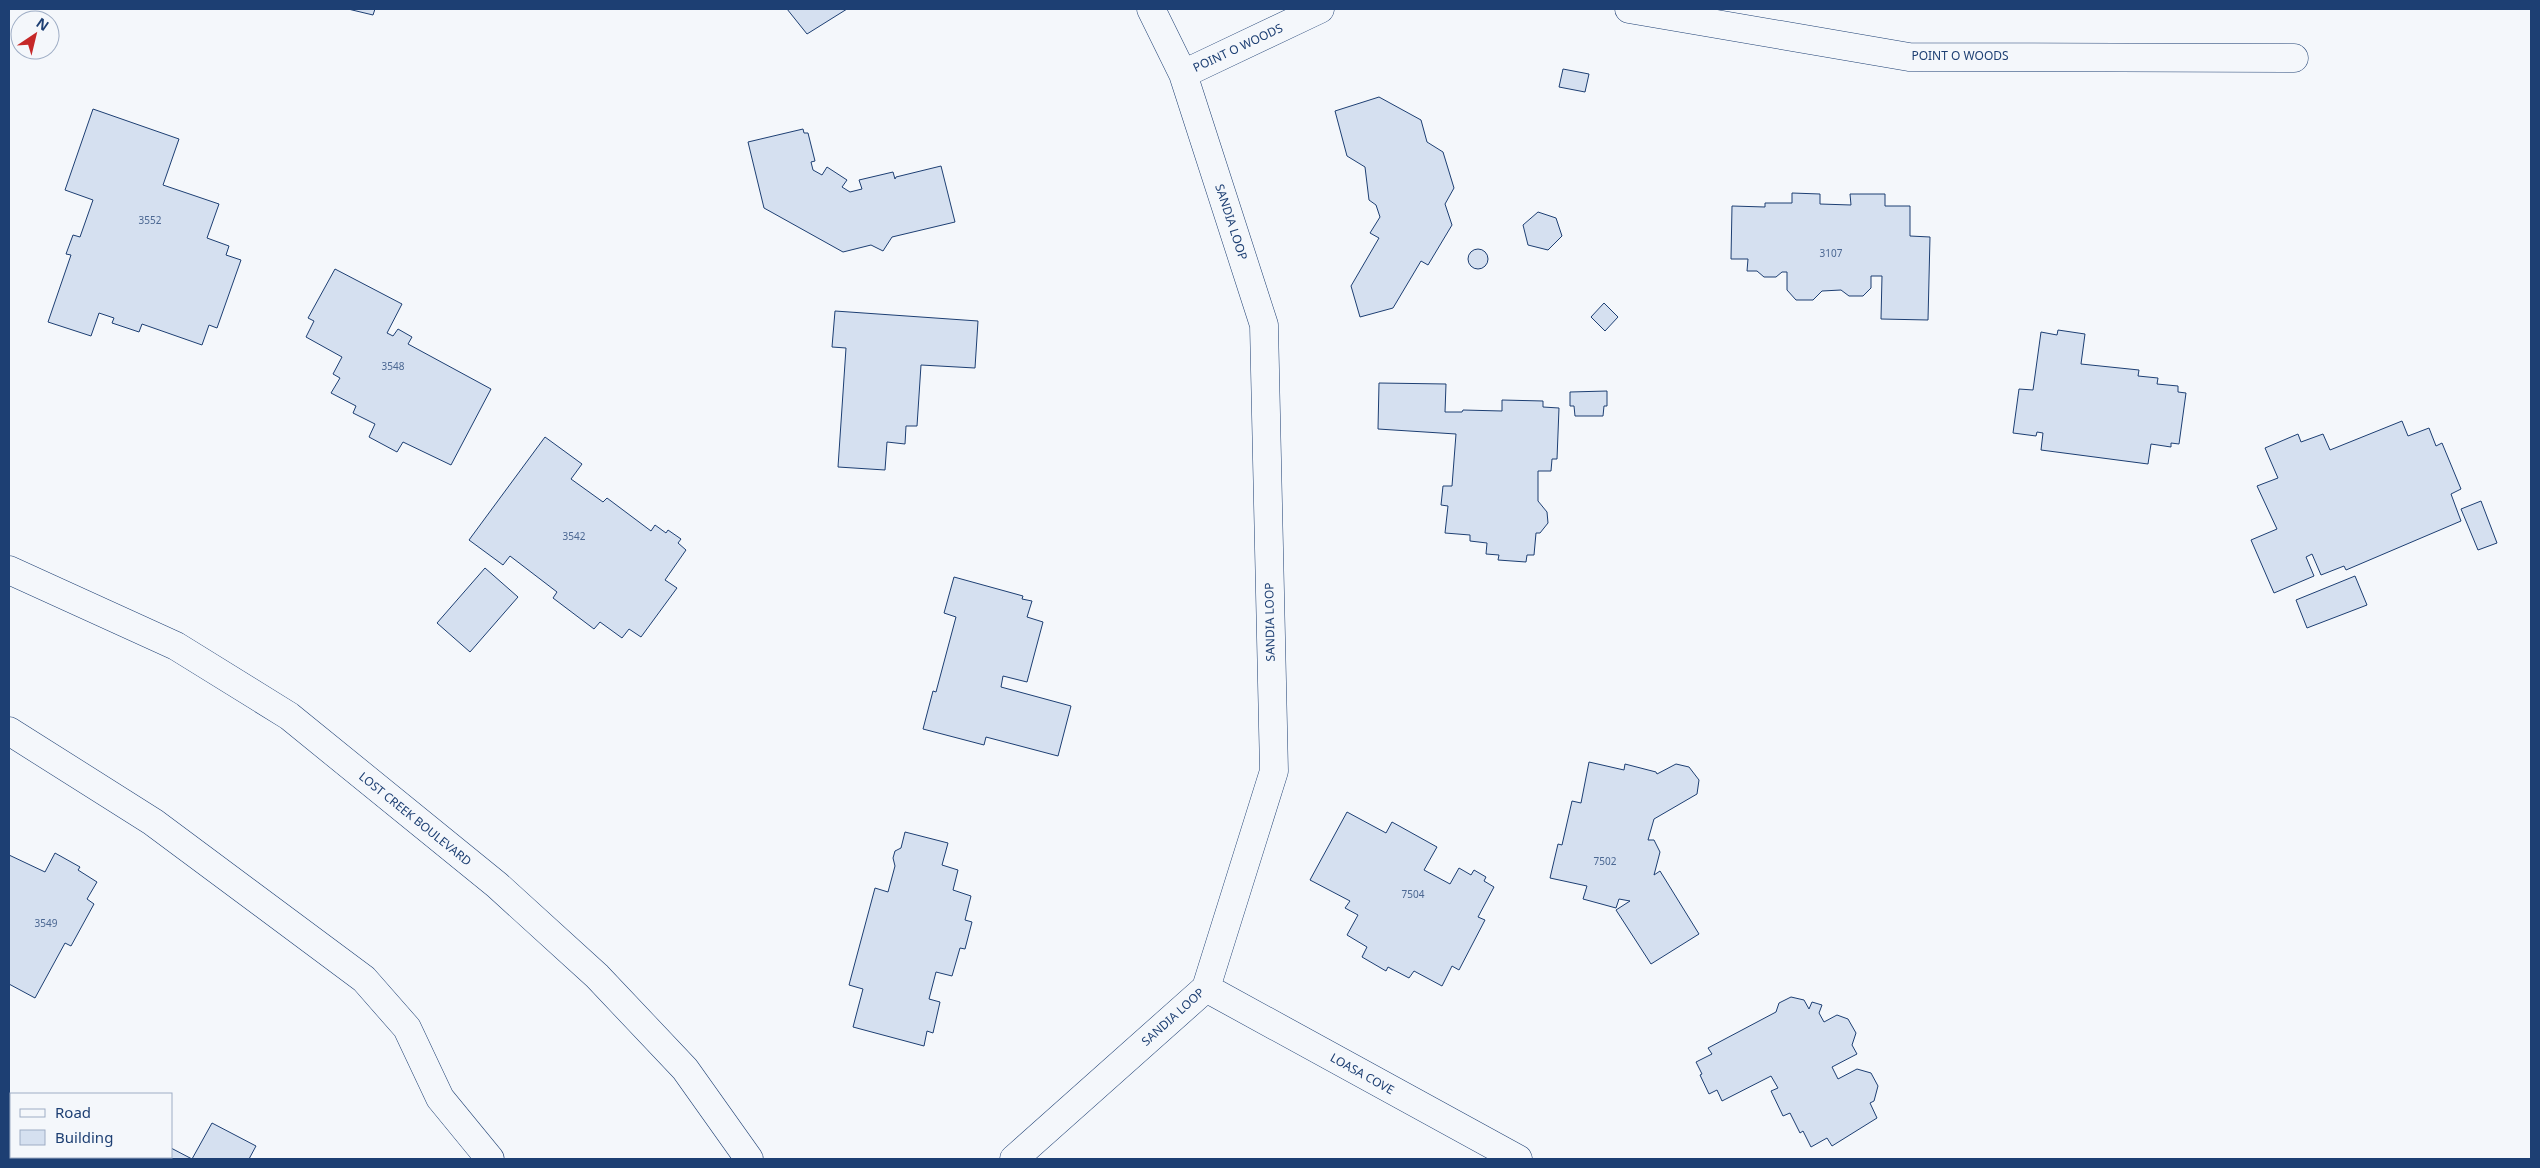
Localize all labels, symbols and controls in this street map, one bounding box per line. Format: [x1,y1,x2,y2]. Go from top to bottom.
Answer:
north arrow [10,10,60,60]
text: N [33,13,53,35]
street label: POINT O WOODS [1190,19,1286,76]
street label: POINT O WOODS [1911,47,2009,64]
street label: SANDIA LOOP [1211,182,1252,262]
house number: 3552 [139,213,162,227]
house number: 3107 [1820,246,1843,260]
house number: 3548 [382,359,405,373]
house number: 3542 [563,529,586,543]
street label: SANDIA LOOP [1260,582,1279,662]
street label: LOST CREEK BOULEVARD [355,768,475,869]
house number: 7502 [1594,854,1617,868]
house number: 7504 [1402,887,1425,901]
house number: 3549 [35,916,58,930]
street label: SANDIA LOOP [1138,984,1208,1049]
street label: LOASA COVE [1327,1049,1397,1098]
legend [10,1093,172,1158]
text: Road [55,1102,91,1122]
text: Building [55,1127,113,1147]

